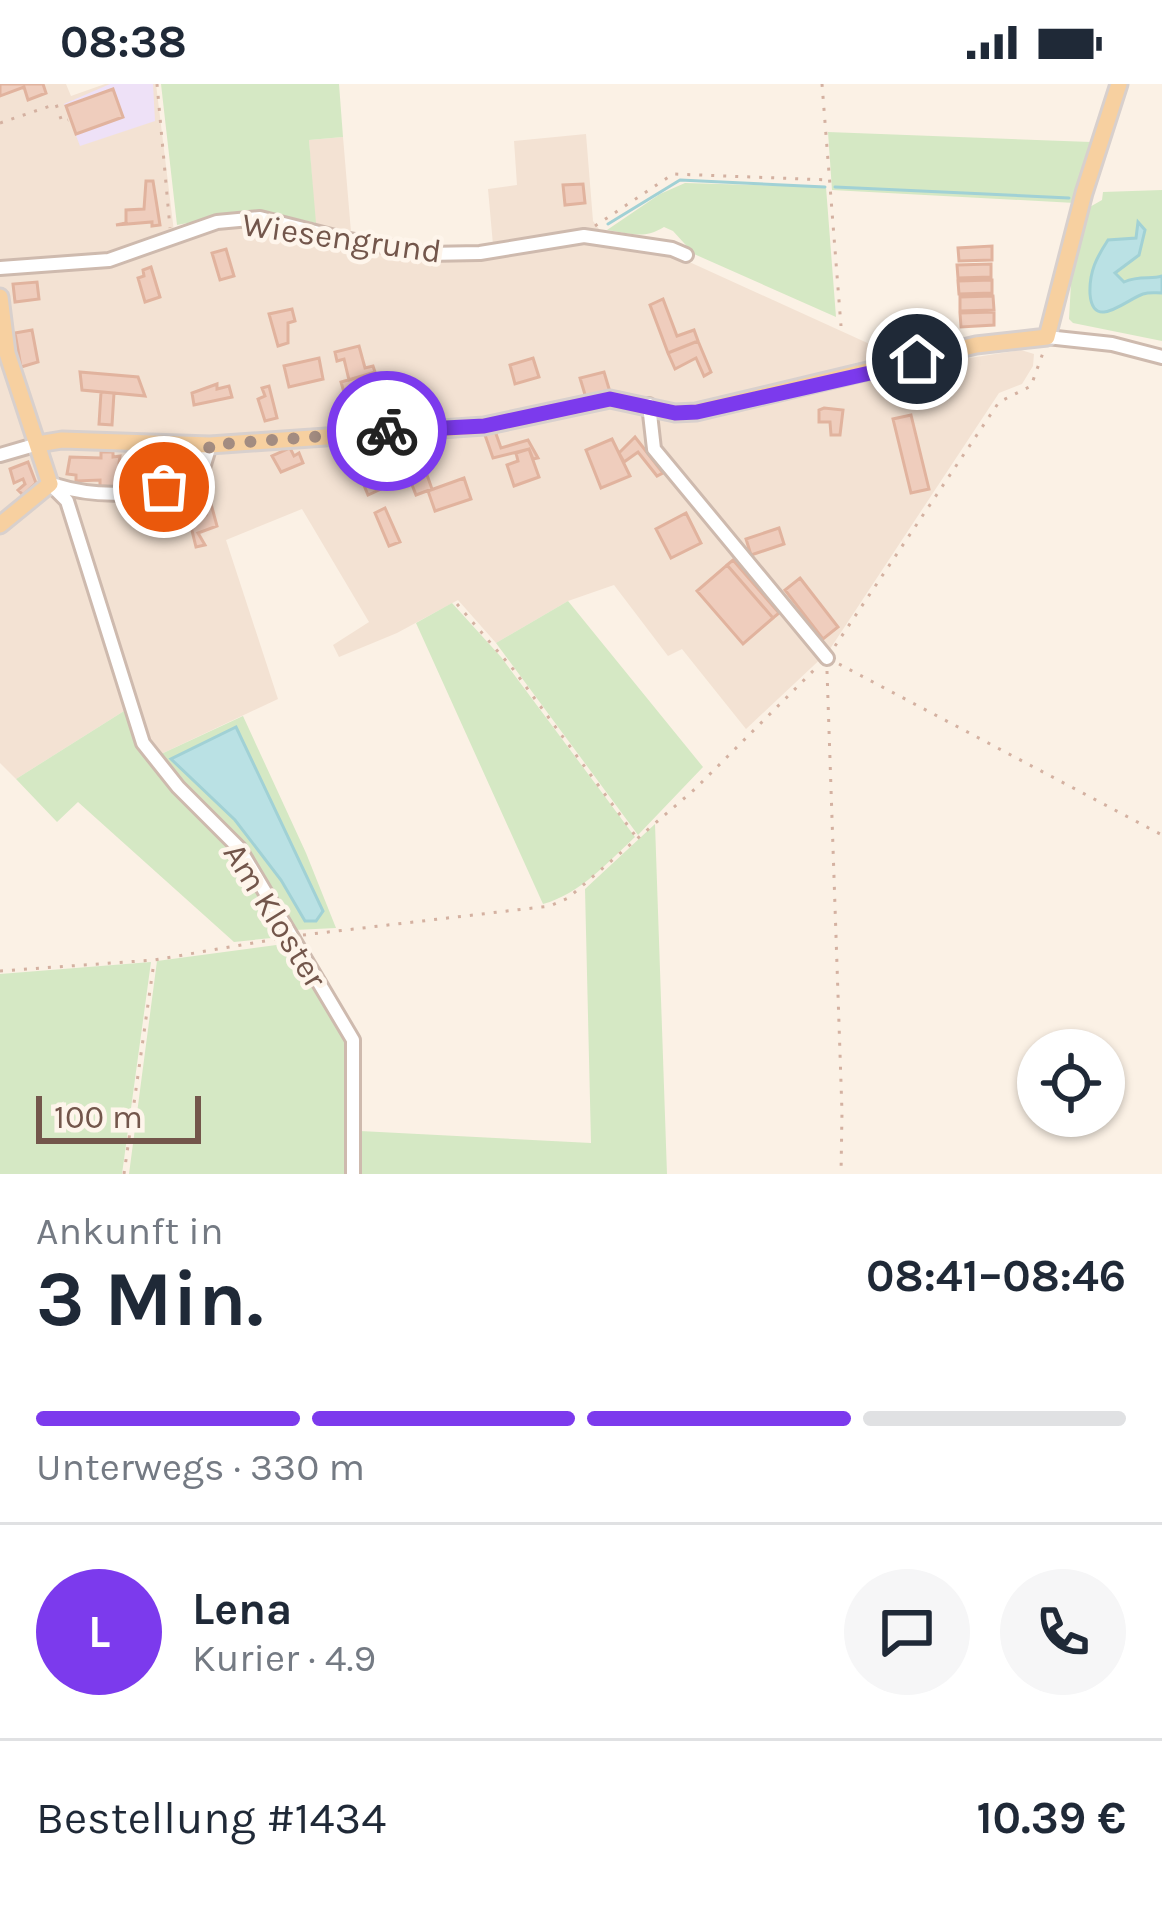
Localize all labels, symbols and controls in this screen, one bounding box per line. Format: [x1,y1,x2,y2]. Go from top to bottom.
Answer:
text: 08:38 [60,16,187,68]
street label: Wiesengrund [240,205,444,271]
pin [866,308,968,410]
icon: home [884,326,950,392]
courier [327,371,447,491]
icon: bike [354,398,420,464]
pin [113,436,215,538]
icon: bag [131,454,197,520]
street label: Am Kloster [216,836,335,995]
map controls [1017,1029,1125,1137]
button: locate [1017,1029,1125,1137]
scale bar [36,1090,201,1143]
text: 100 m [54,1098,143,1136]
text: Ankunft in [36,1208,224,1254]
text: 08:41–08:46 [866,1250,1126,1302]
text: 3 Min. [36,1253,263,1345]
text: Unterwegs · 330 m [36,1444,365,1490]
button: chat [844,1569,970,1695]
button: phone [1000,1569,1126,1695]
text: Lena [192,1583,292,1635]
text: L [88,1606,110,1658]
text: Kurier · 4.9 [192,1635,376,1681]
text: Bestellung #1434 [36,1792,386,1844]
text: 10.39 € [976,1792,1126,1844]

